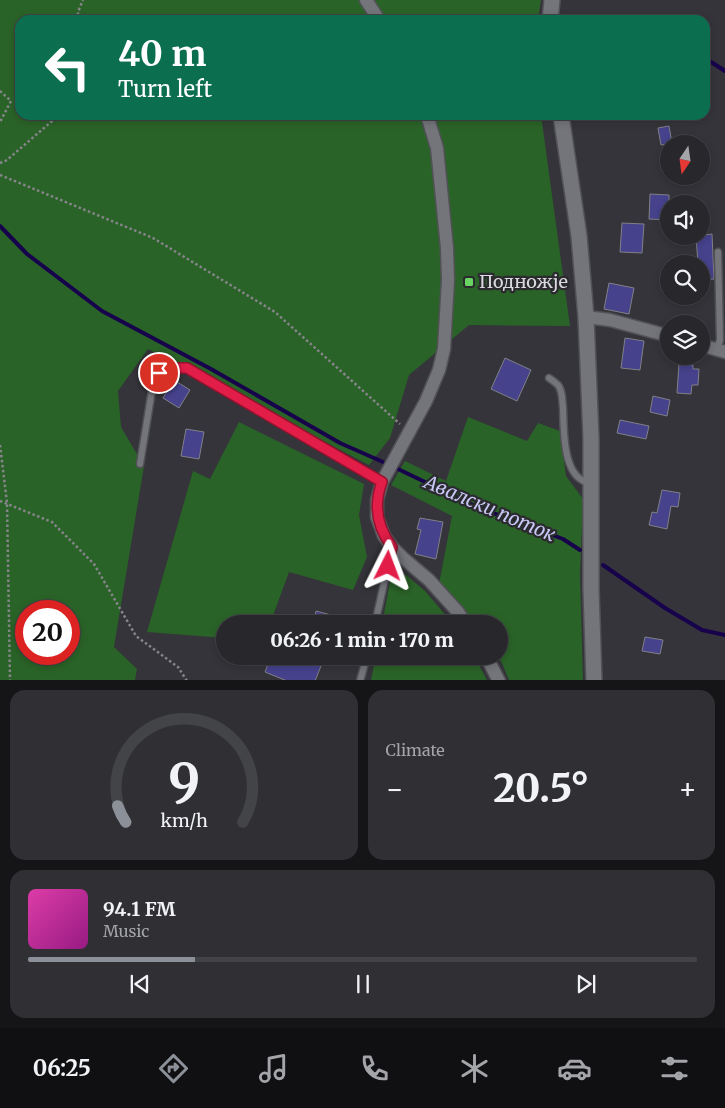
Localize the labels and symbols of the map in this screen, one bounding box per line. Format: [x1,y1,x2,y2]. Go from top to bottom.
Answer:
north arrow [660,135,710,185]
place label: Подножје [479,270,568,293]
marker: Подножје [463,276,475,288]
pin [138,352,180,394]
water label: Авалски поток [419,469,560,547]
position arrow [361,539,413,591]
speed limit sign: 20 [15,600,80,665]

